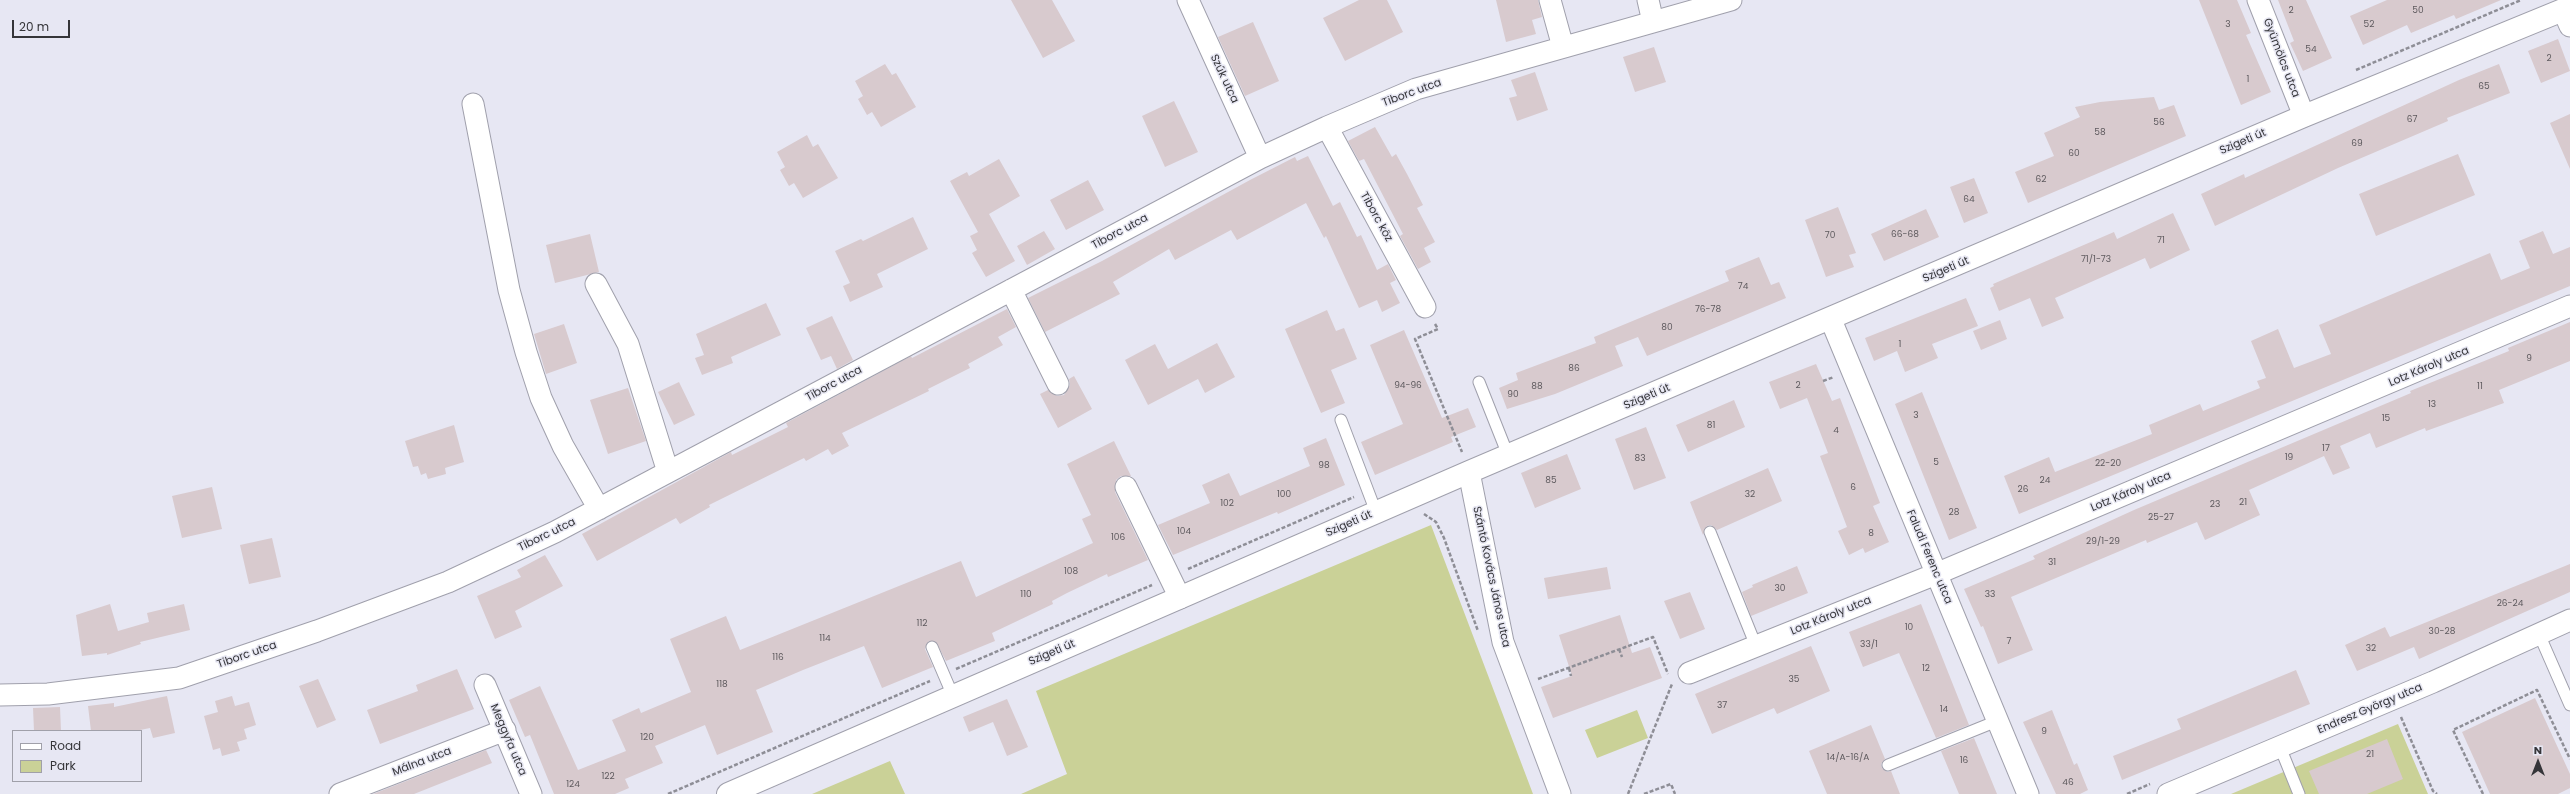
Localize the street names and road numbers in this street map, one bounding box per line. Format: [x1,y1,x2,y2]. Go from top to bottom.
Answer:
street label: Gyümölcs utca [2260,17,2302,99]
street label: Szűk utca [1207,53,1241,105]
street label: Tiborc utca [1381,76,1443,110]
street label: Szigeti út [2218,126,2268,158]
street label: Tiborc köz [1357,190,1395,244]
street label: Tiborc utca [1090,212,1150,252]
street label: Szigeti út [1921,254,1971,286]
street label: Lotz Károly utca [2387,344,2471,390]
street label: Tiborc utca [804,364,864,404]
street label: Szigeti út [1622,381,1672,413]
street label: Lotz Károly utca [2089,469,2173,515]
street label: Szántó Kovács János utca [1470,505,1512,649]
street label: Szigeti út [1324,508,1374,540]
street label: Faludi Ferenc utca [1903,508,1955,606]
street label: Tiborc utca [516,515,578,555]
street label: Lotz Károly utca [1789,594,1873,638]
street label: Szigeti út [1027,637,1077,669]
street label: Tiborc utca [216,639,278,671]
street label: Endresz György utca [2316,681,2424,737]
street label: Meggyfa utca [487,702,529,778]
street label: Málna utca [391,745,453,779]

